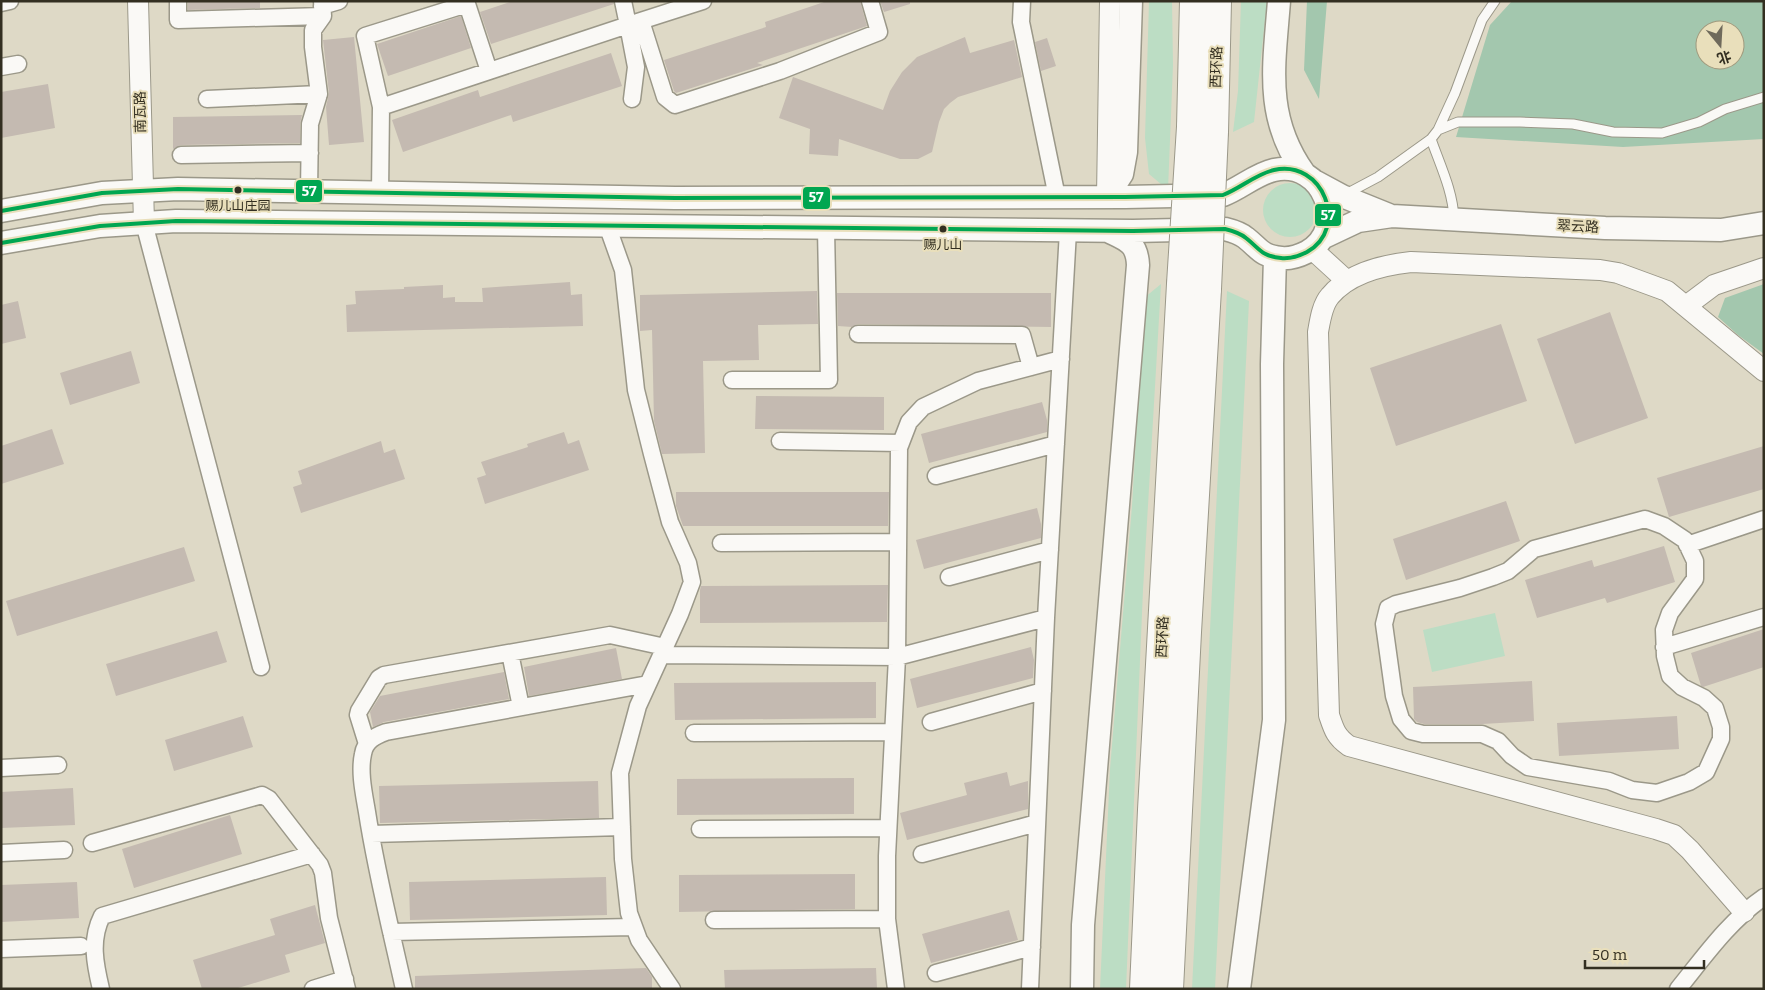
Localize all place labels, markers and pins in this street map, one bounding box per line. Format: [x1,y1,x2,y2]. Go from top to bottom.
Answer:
marker: 赐儿山庄园 [233,185,243,195]
place label: 赐儿山庄园 [205,198,271,213]
marker: 赐儿山 [938,224,948,234]
place label: 赐儿山 [923,237,963,252]

